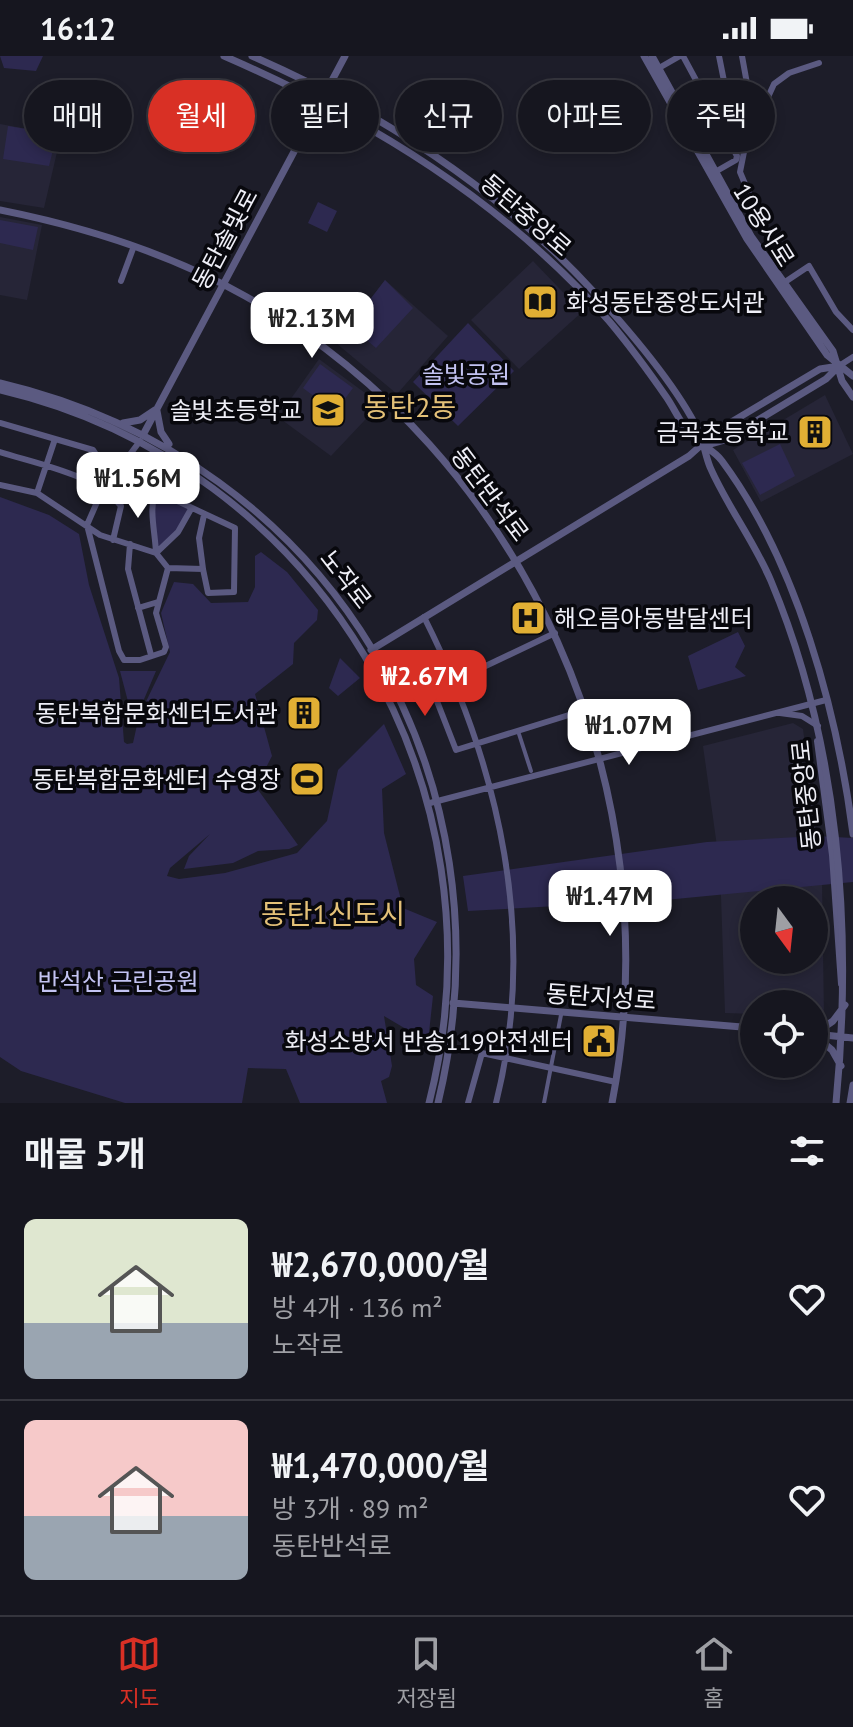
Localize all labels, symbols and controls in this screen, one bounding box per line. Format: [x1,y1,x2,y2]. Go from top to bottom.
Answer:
text: 16:12 [40,9,116,48]
chip: 매매 [24,80,132,152]
chip: 월세 [148,80,255,152]
chip: 필터 [271,80,379,152]
chip: 신규 [395,80,502,152]
chip: 아파트 [518,80,651,152]
chip: 주택 [667,80,775,152]
street label: 동탄중앙로 [474,167,578,263]
street label: 10용사로 [726,178,802,272]
street label: 동탄솔빛로 [185,183,265,295]
library icon: 화성동탄중앙도서관 [521,283,559,321]
place label: 화성동탄중앙도서관 [566,287,765,318]
pin: ₩2.13M [247,292,377,360]
text: ₩2.13M [269,301,355,334]
park label: 솔빛공원 [422,359,510,390]
district label: 동탄2동 [364,388,456,425]
school or university icon: 솔빛초등학교 [309,391,347,429]
place label: 솔빛초등학교 [170,395,302,426]
building icon: 금곡초등학교 [796,413,834,451]
place label: 금곡초등학교 [657,417,789,448]
street label: 동탄반석로 [444,441,536,547]
pin: ₩1.56M [73,452,203,520]
text: ₩1.56M [95,461,181,494]
street label: 노작로 [313,543,379,615]
hospital icon: 해오름아동발달센터 [509,599,547,637]
place label: 해오름아동발달센터 [554,603,753,634]
pin: ₩2.67M [360,650,490,718]
text: ₩2.67M [382,659,468,692]
building icon: 동탄복합문화센터도서관 [285,694,323,732]
place label: 동탄복합문화센터도서관 [35,698,278,729]
pin: ₩1.07M [564,699,694,767]
text: ₩1.07M [586,708,672,741]
street label: 동탄중앙로 [785,738,827,852]
sports icon: 동탄복합문화센터 수영장 [288,760,326,798]
place label: 동탄복합문화센터 수영장 [32,764,281,795]
pin: ₩1.47M [545,870,675,938]
text: ₩1.47M [567,879,653,912]
north arrow [740,886,828,974]
map controls [740,886,828,1078]
district label: 동탄1신도시 [261,895,405,932]
park label: 반석산 근린공원 [38,966,198,997]
street label: 동탄지성로 [545,978,657,1016]
button: locate [740,990,828,1078]
public building icon: 화성소방서 반송119안전센터 [580,1022,618,1060]
place label: 화성소방서 반송119안전센터 [284,1026,573,1057]
icon: filters [785,1129,829,1173]
text: 매물 5개 [24,1131,146,1175]
text: ₩2,670,000/월 [272,1242,489,1286]
icon: home [88,1251,184,1347]
icon: heart [785,1277,829,1321]
text: 방 4개 · 136 m² [272,1291,443,1324]
text: 노작로 [272,1328,344,1361]
text: ₩1,470,000/월 [272,1443,489,1487]
icon: home [88,1452,184,1548]
icon: heart [785,1478,829,1522]
text: 방 3개 · 89 m² [272,1492,428,1525]
text: 동탄반석로 [272,1529,392,1562]
tab: 지도 [117,1632,161,1712]
tab: 저장됨 [396,1632,457,1712]
tab: 홈 [692,1632,736,1712]

